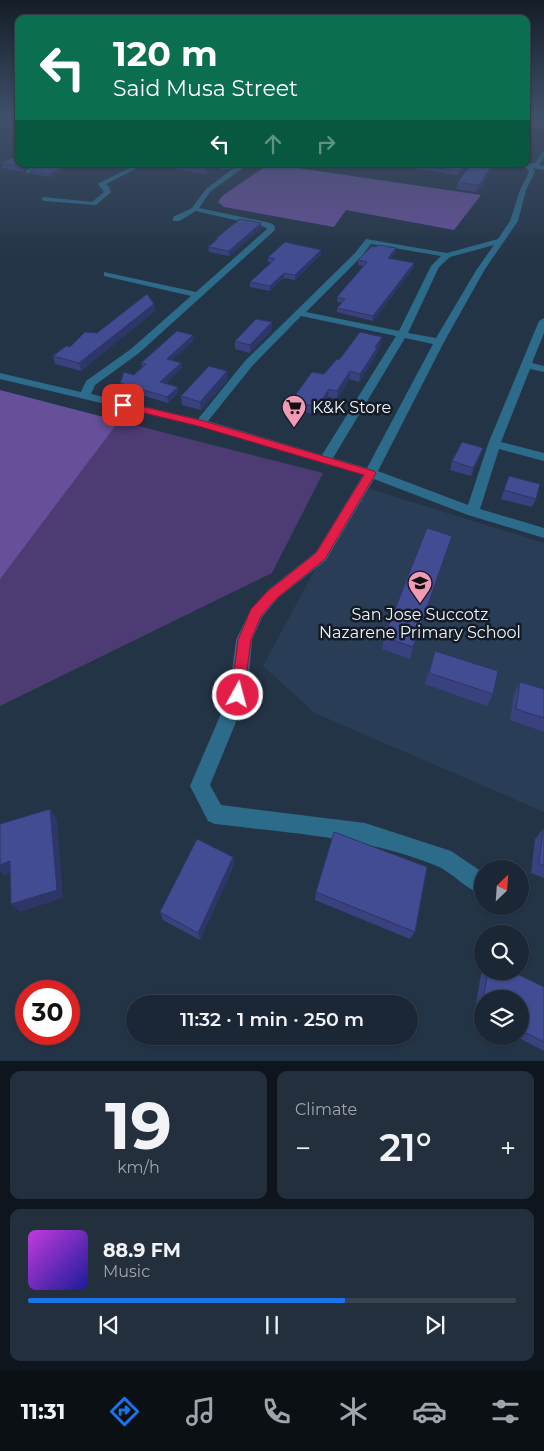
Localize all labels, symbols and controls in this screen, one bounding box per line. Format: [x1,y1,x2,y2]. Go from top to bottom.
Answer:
text: 120 m [113,32,218,75]
icon: left [30,35,95,100]
text: Said Musa Street [113,75,298,102]
icon: left [206,130,234,158]
icon: ahead [259,130,287,158]
icon: right [312,130,340,158]
pin [102,384,144,426]
icon: arrive [109,391,137,419]
supermarket icon: K&K Store [281,394,307,428]
place label: K&K Store [312,398,391,417]
school or university icon: San Jose Succotz Nazarene Primary School [407,570,433,604]
place label: San Jose Succotz Nazarene Primary School [319,605,521,642]
position arrow [211,668,263,720]
north arrow [474,860,529,915]
map controls [474,860,529,1045]
button: search [474,925,529,980]
speed limit sign: 30 [15,980,80,1045]
button: layers [474,990,529,1045]
text: 11:32 · 1 min · 250 m [180,1008,364,1031]
text: 19 [105,1086,172,1165]
text: Climate [295,1100,357,1119]
text: 21° [379,1124,432,1171]
text: − [295,1131,311,1165]
text: + [500,1131,516,1165]
text: km/h [117,1158,160,1177]
text: 88.9 FM [103,1239,181,1262]
text: Music [103,1262,150,1281]
icon: previous [95,1311,123,1339]
icon: pause [258,1311,286,1339]
icon: next [421,1311,449,1339]
icon: directions [107,1394,142,1429]
icon: music [183,1394,218,1429]
icon: phone [259,1394,294,1429]
icon: climate [336,1394,371,1429]
icon: car [412,1394,447,1429]
icon: filters [488,1394,523,1429]
text: 11:31 [21,1398,65,1425]

